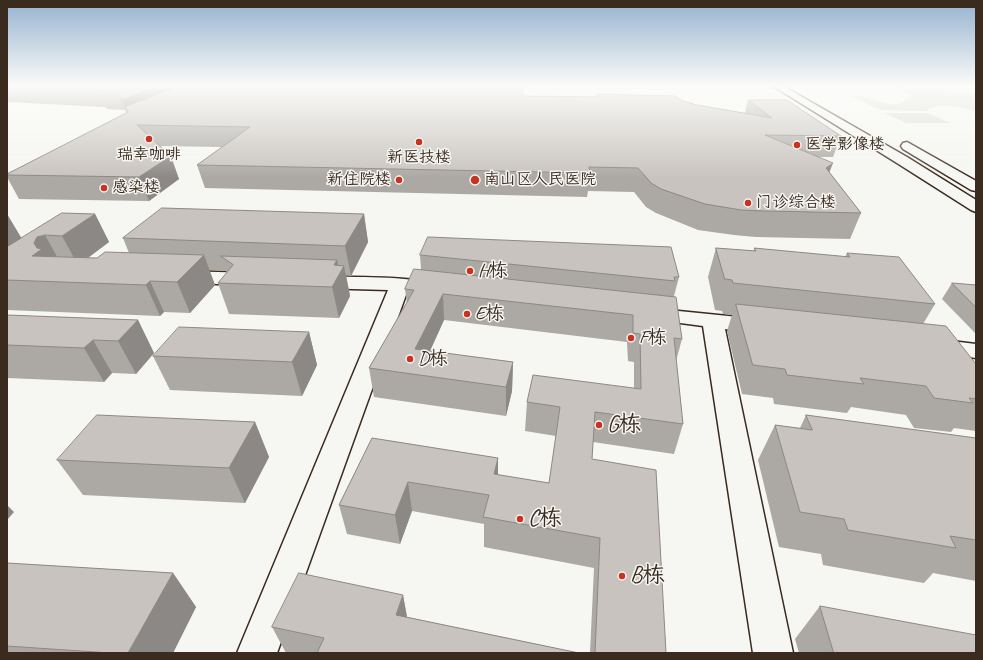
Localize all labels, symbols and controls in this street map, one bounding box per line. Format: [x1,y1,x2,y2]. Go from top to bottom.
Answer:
marker: 瑞幸咖啡 [144,134,154,144]
place label: 医学影像楼 [805,135,885,155]
marker: 新医技楼 [414,137,424,147]
marker: 医学影像楼 [792,140,802,150]
place label: 瑞幸咖啡 [117,145,181,165]
place label: 新医技楼 [387,148,451,168]
place label: 新住院楼 [327,170,391,190]
place label: 南山区人民医院 [484,170,596,190]
marker: 南山区人民医院 [469,174,481,186]
marker: 新住院楼 [394,175,404,185]
place label: 感染楼 [112,178,160,198]
marker: 感染楼 [99,183,109,193]
place label: 门诊综合楼 [756,193,836,213]
marker: 门诊综合楼 [743,198,753,208]
place label: H栋 [478,260,508,282]
marker: H栋 [465,266,475,276]
place label: E栋 [475,303,504,325]
marker: E栋 [462,309,472,319]
place label: F栋 [639,327,667,349]
marker: F栋 [626,333,636,343]
place label: D栋 [418,348,448,370]
marker: D栋 [405,354,415,364]
place label: G栋 [607,411,641,439]
marker: G栋 [594,420,604,430]
place label: C栋 [528,505,562,533]
marker: C栋 [515,514,525,524]
place label: B栋 [630,562,665,590]
marker: B栋 [617,571,627,581]

